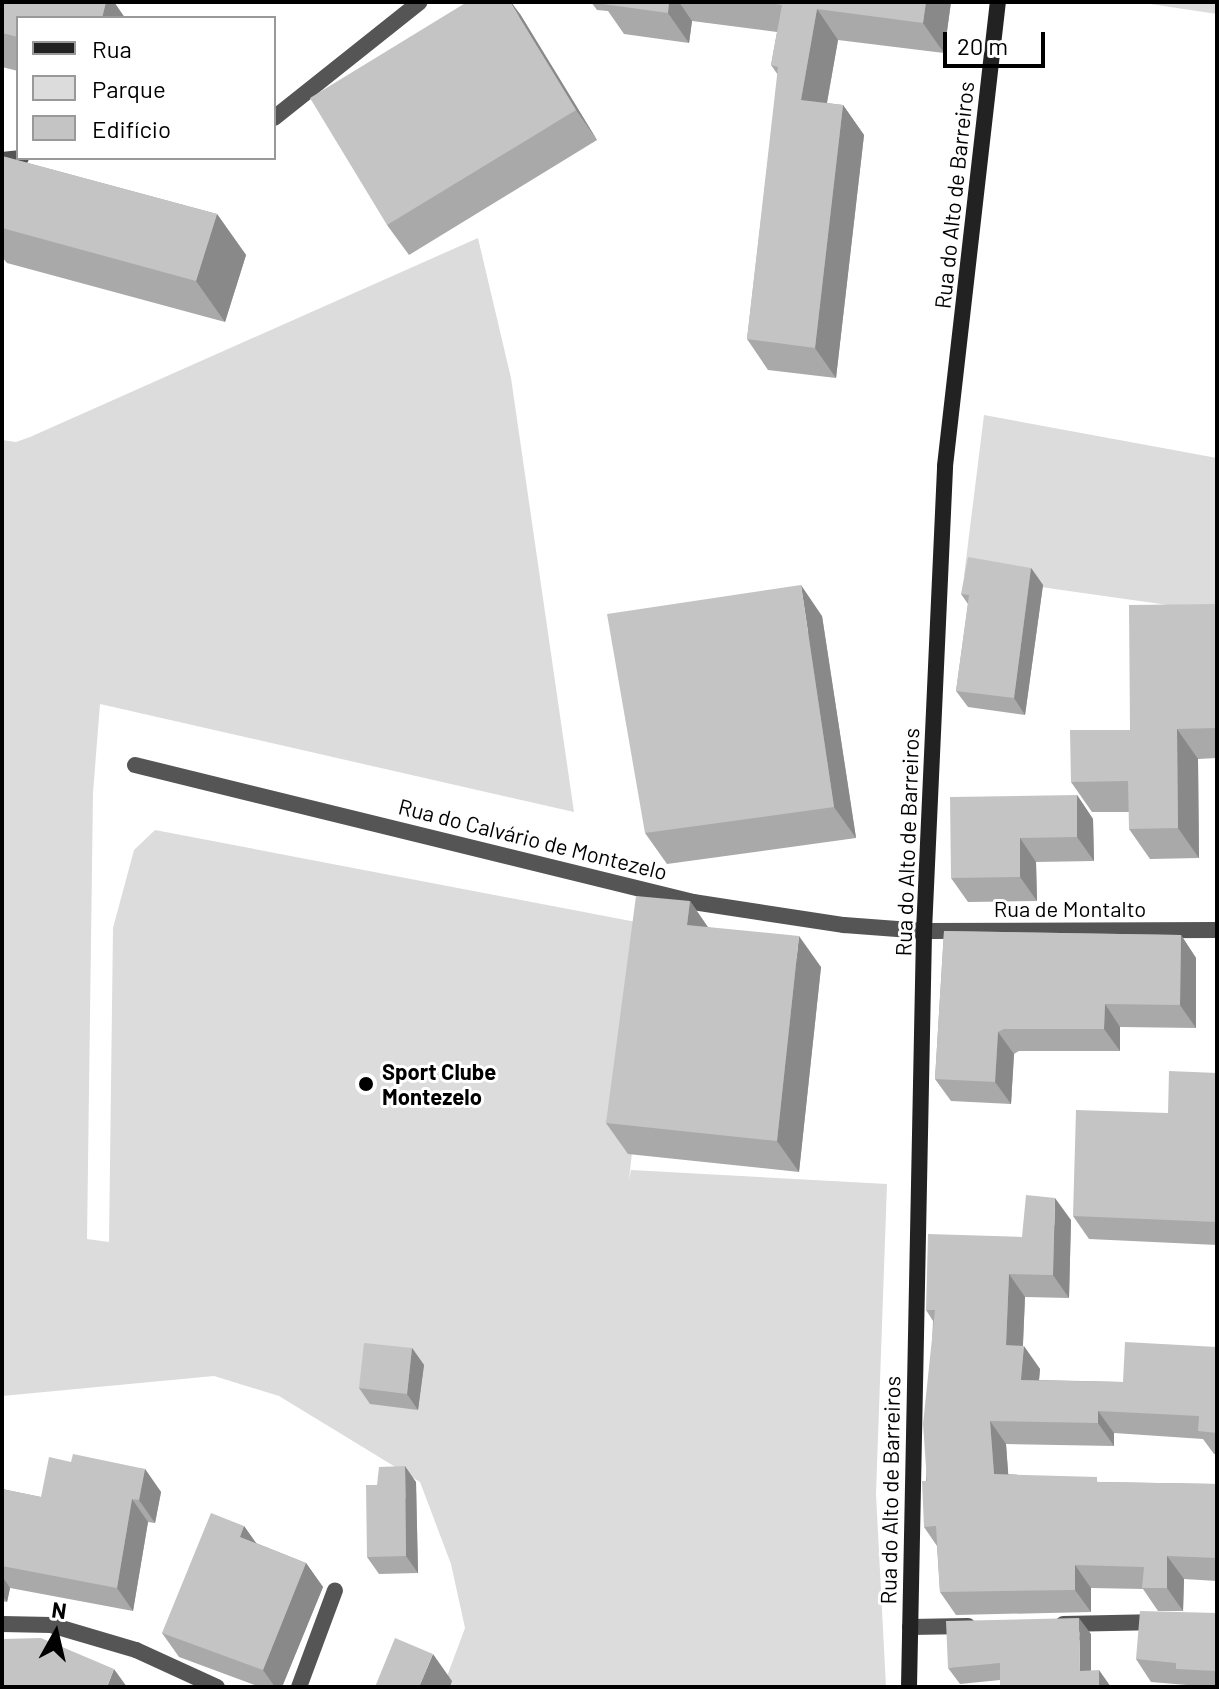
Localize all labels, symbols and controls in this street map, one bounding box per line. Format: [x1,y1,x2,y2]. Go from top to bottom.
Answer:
legend [16,16,276,160]
scale bar [947,16,1049,66]
text: 20 m [957,31,1008,60]
text: Rua [92,34,132,63]
text: Parque [92,74,166,103]
street label: Rua do Alto de Barreiros [929,80,979,310]
text: Edifício [92,114,171,143]
street label: Rua do Alto de Barreiros [890,727,924,957]
street label: Rua do Calvário de Montezelo [396,793,670,885]
street label: Rua de Montalto [994,896,1146,922]
place label: Sport Clube Montezelo [382,1058,496,1110]
marker: Sport Clube Montezelo [357,1075,375,1093]
street label: Rua do Alto de Barreiros [875,1376,905,1604]
north arrow [16,1593,96,1673]
text: N [50,1595,68,1623]

